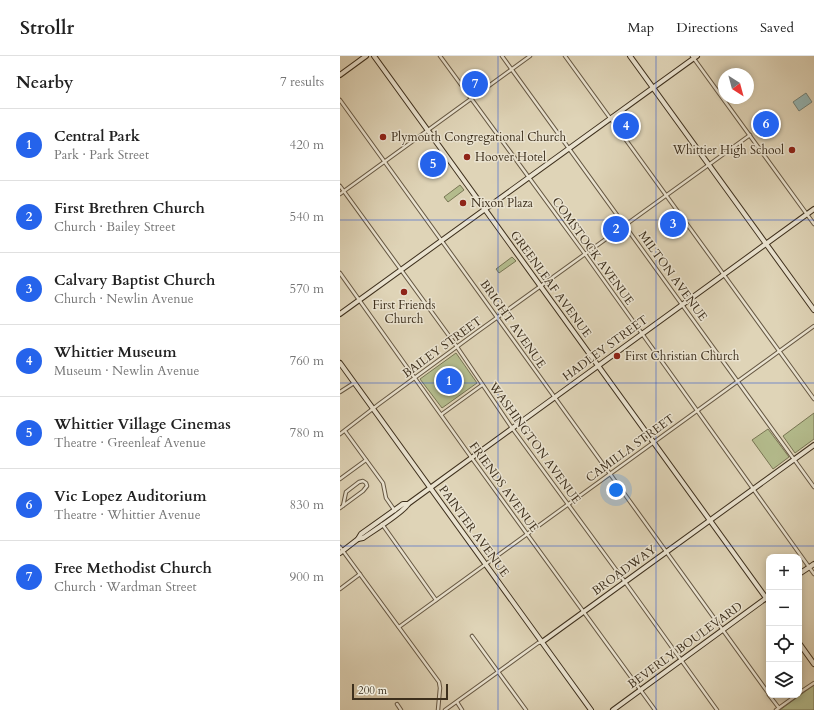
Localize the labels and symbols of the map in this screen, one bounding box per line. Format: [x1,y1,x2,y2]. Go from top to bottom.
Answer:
north arrow [718,68,754,104]
pin: 7 [462,69,488,99]
pin: 6 [753,109,779,139]
pin: 4 [613,111,639,141]
place label: Plymouth Congregational Church [391,129,566,145]
marker: Plymouth Congregational Church [378,132,388,142]
place label: Whittier High School [672,142,784,158]
marker: Whittier High School [787,145,797,155]
pin: 5 [420,149,446,179]
place label: Hoover Hotel [475,149,546,165]
marker: Hoover Hotel [462,152,472,162]
street label: COMSTOCK AVENUE [548,194,638,308]
place label: Nixon Plaza [471,195,534,211]
marker: Nixon Plaza [458,198,468,208]
pin: 3 [660,209,686,239]
pin: 2 [603,214,629,244]
street label: GREENLEAF AVENUE [507,227,595,341]
street label: MILTON AVENUE [635,228,711,324]
street label: BRIGHT AVENUE [477,277,549,371]
marker: First Friends Church [399,287,409,297]
place label: First Friends Church [373,297,435,327]
street label: HADLEY STREET [559,311,651,384]
street label: BAILEY STREET [399,313,485,381]
place label: First Christian Church [625,348,740,364]
marker: First Christian Church [612,351,622,361]
pin: 1 [436,366,462,396]
street label: WASHINGTON AVENUE [485,378,585,507]
street label: CAMILLA STREET [582,410,678,486]
street label: FRIENDS AVENUE [466,439,542,535]
your location [606,480,626,500]
street label: PAINTER AVENUE [435,482,513,580]
street label: BROADWAY [589,541,659,599]
street label: BEVERLY BOULEVARD [624,598,746,692]
scale bar [352,682,448,701]

